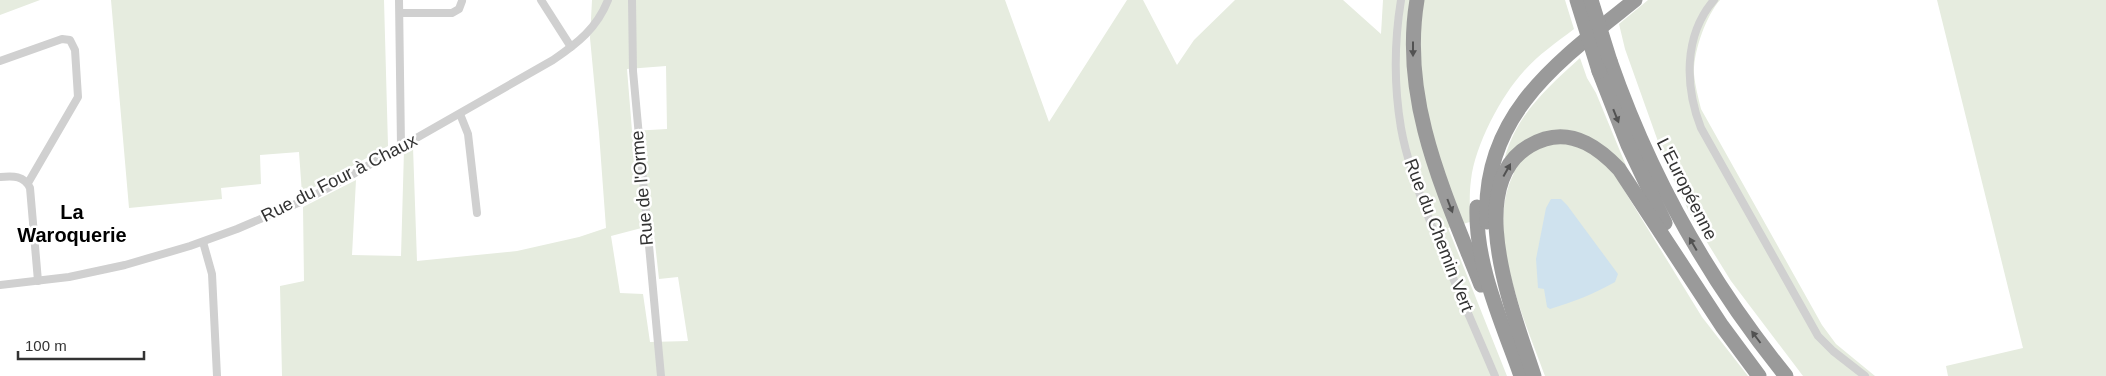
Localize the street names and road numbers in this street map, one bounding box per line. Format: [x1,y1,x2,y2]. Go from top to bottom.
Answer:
street label: Rue du Four à Chaux [258,130,420,226]
street label: Rue de l'Orme [627,130,657,246]
street label: L'Européenne [1653,135,1721,243]
street label: Rue du Chemin Vert [1401,156,1477,314]

